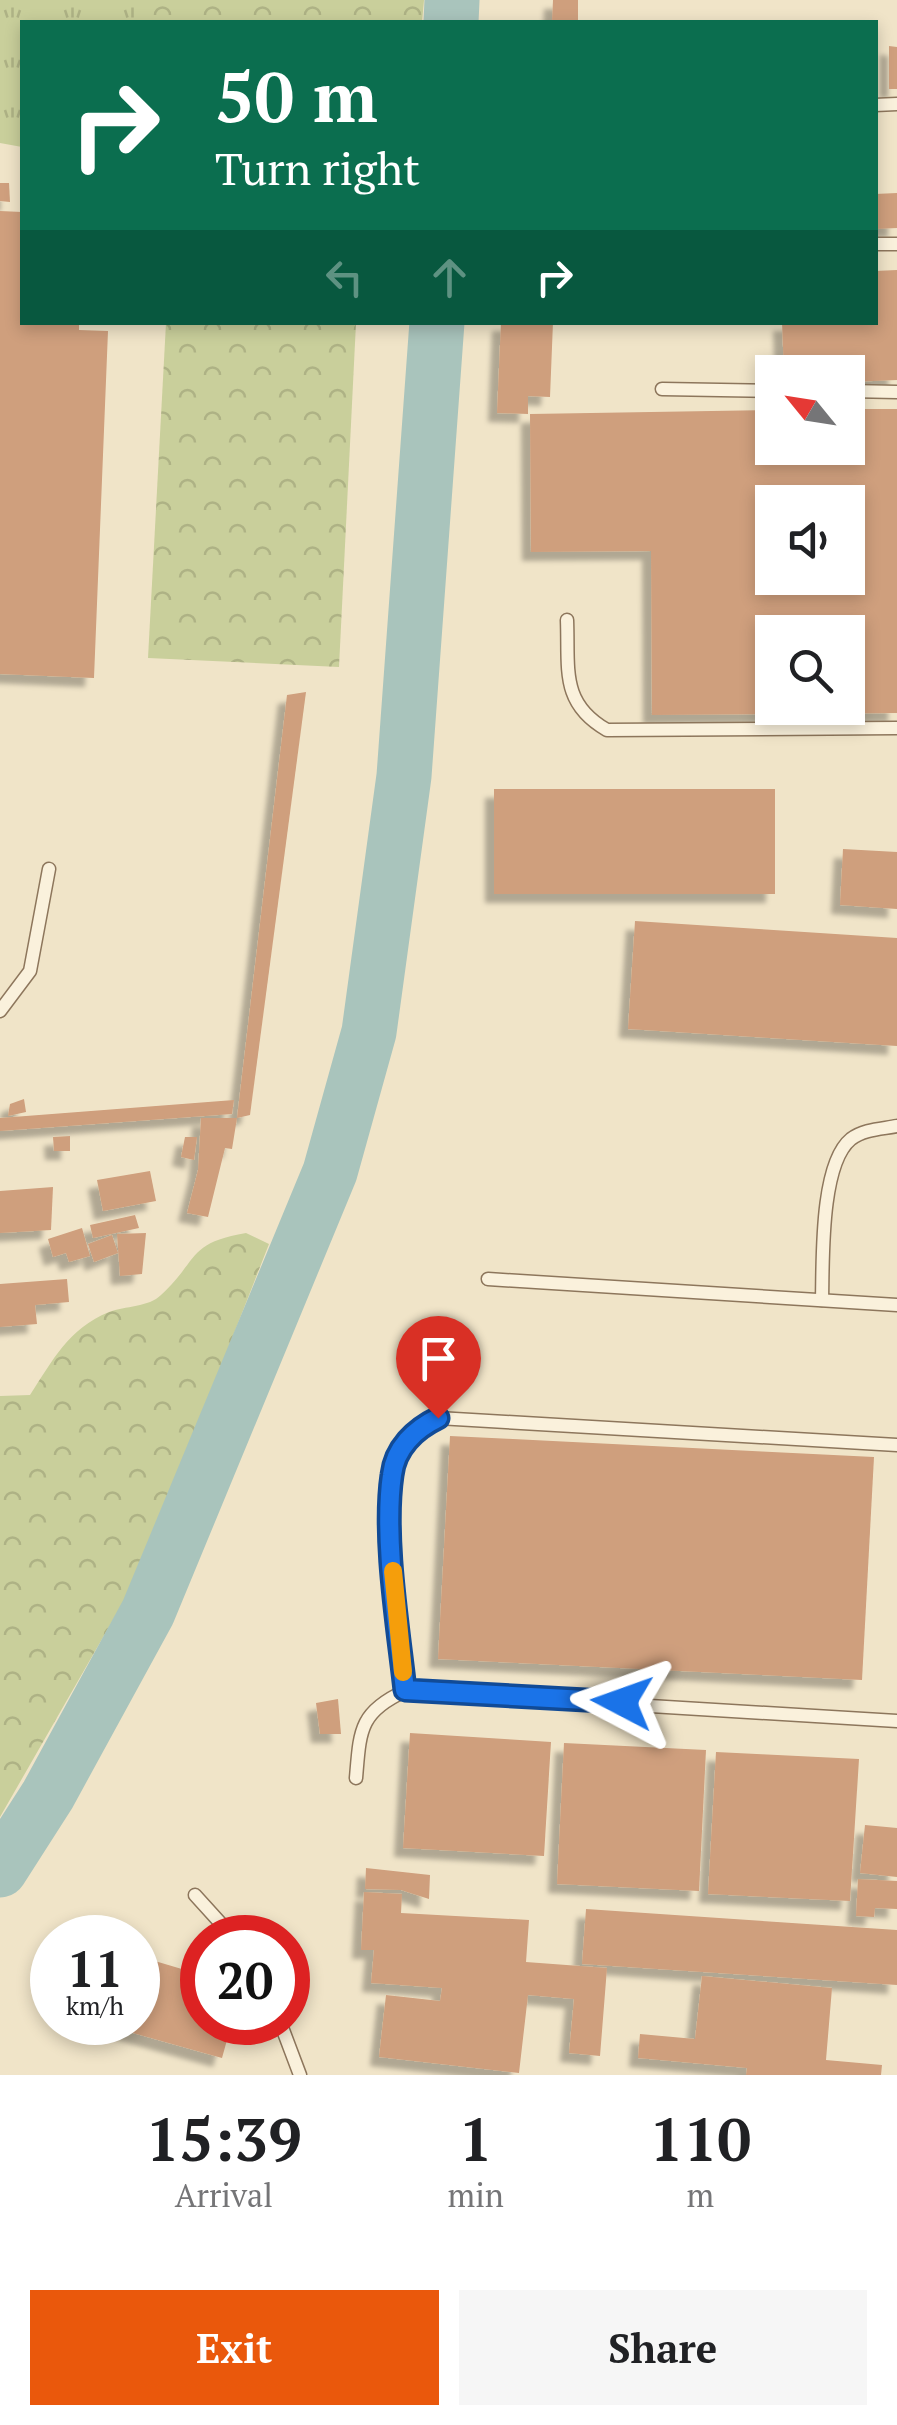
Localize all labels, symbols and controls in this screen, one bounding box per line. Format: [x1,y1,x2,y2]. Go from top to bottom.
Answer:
text: 50 m [215,49,378,142]
icon: right [50,60,180,190]
text: Turn right [215,138,420,198]
icon: left [317,250,372,305]
icon: ahead [422,250,477,305]
icon: right [527,250,582,305]
north arrow [755,355,865,465]
map controls [755,355,865,725]
button: sound [755,485,865,595]
button: search [755,615,865,725]
pin [396,1316,481,1419]
icon: arrive [411,1331,466,1386]
position arrow [570,1650,674,1754]
speed limit sign: 20 [180,1915,310,2045]
text: 11 [67,1935,123,2001]
text: km/h [66,1989,124,2022]
text: 15:39 [146,2099,302,2178]
text: 1 [459,2099,493,2178]
text: 110 [650,2099,751,2178]
text: Arrival [175,2174,273,2216]
text: min [448,2174,504,2216]
text: m [687,2174,714,2216]
button: Exit [30,2290,439,2405]
button: Share [459,2290,867,2405]

